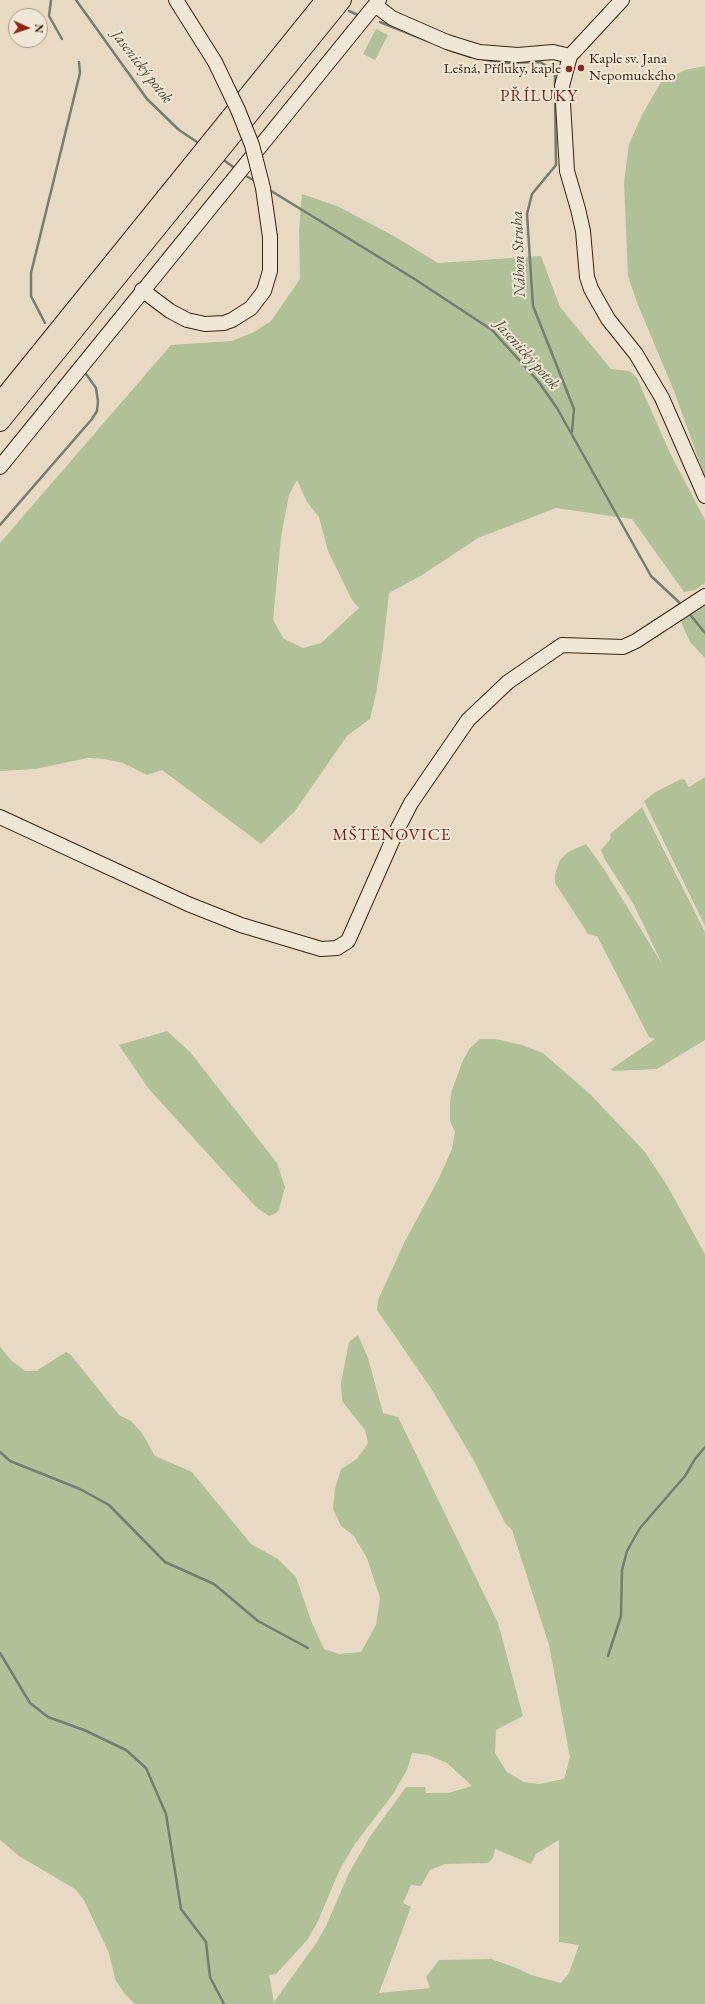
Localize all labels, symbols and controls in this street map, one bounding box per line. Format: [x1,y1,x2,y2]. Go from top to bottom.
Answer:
north arrow [8,8,48,48]
text: N [32,24,46,33]
water label: Jasenický potok [107,27,177,107]
place label: Kaple sv. Jana Nepomuckého [589,50,676,85]
place label: Lešná, Příluky, kaple [444,60,561,78]
marker: Kaple sv. Jana Nepomuckého [576,63,586,73]
marker: Lešná, Příluky, kaple [564,64,574,74]
district label: PŘÍLUKY [500,86,578,106]
water label: Náhon Struha [508,210,530,298]
water label: Jasenický potok [491,316,563,394]
district label: MŠTĚNOVICE [333,825,451,845]

